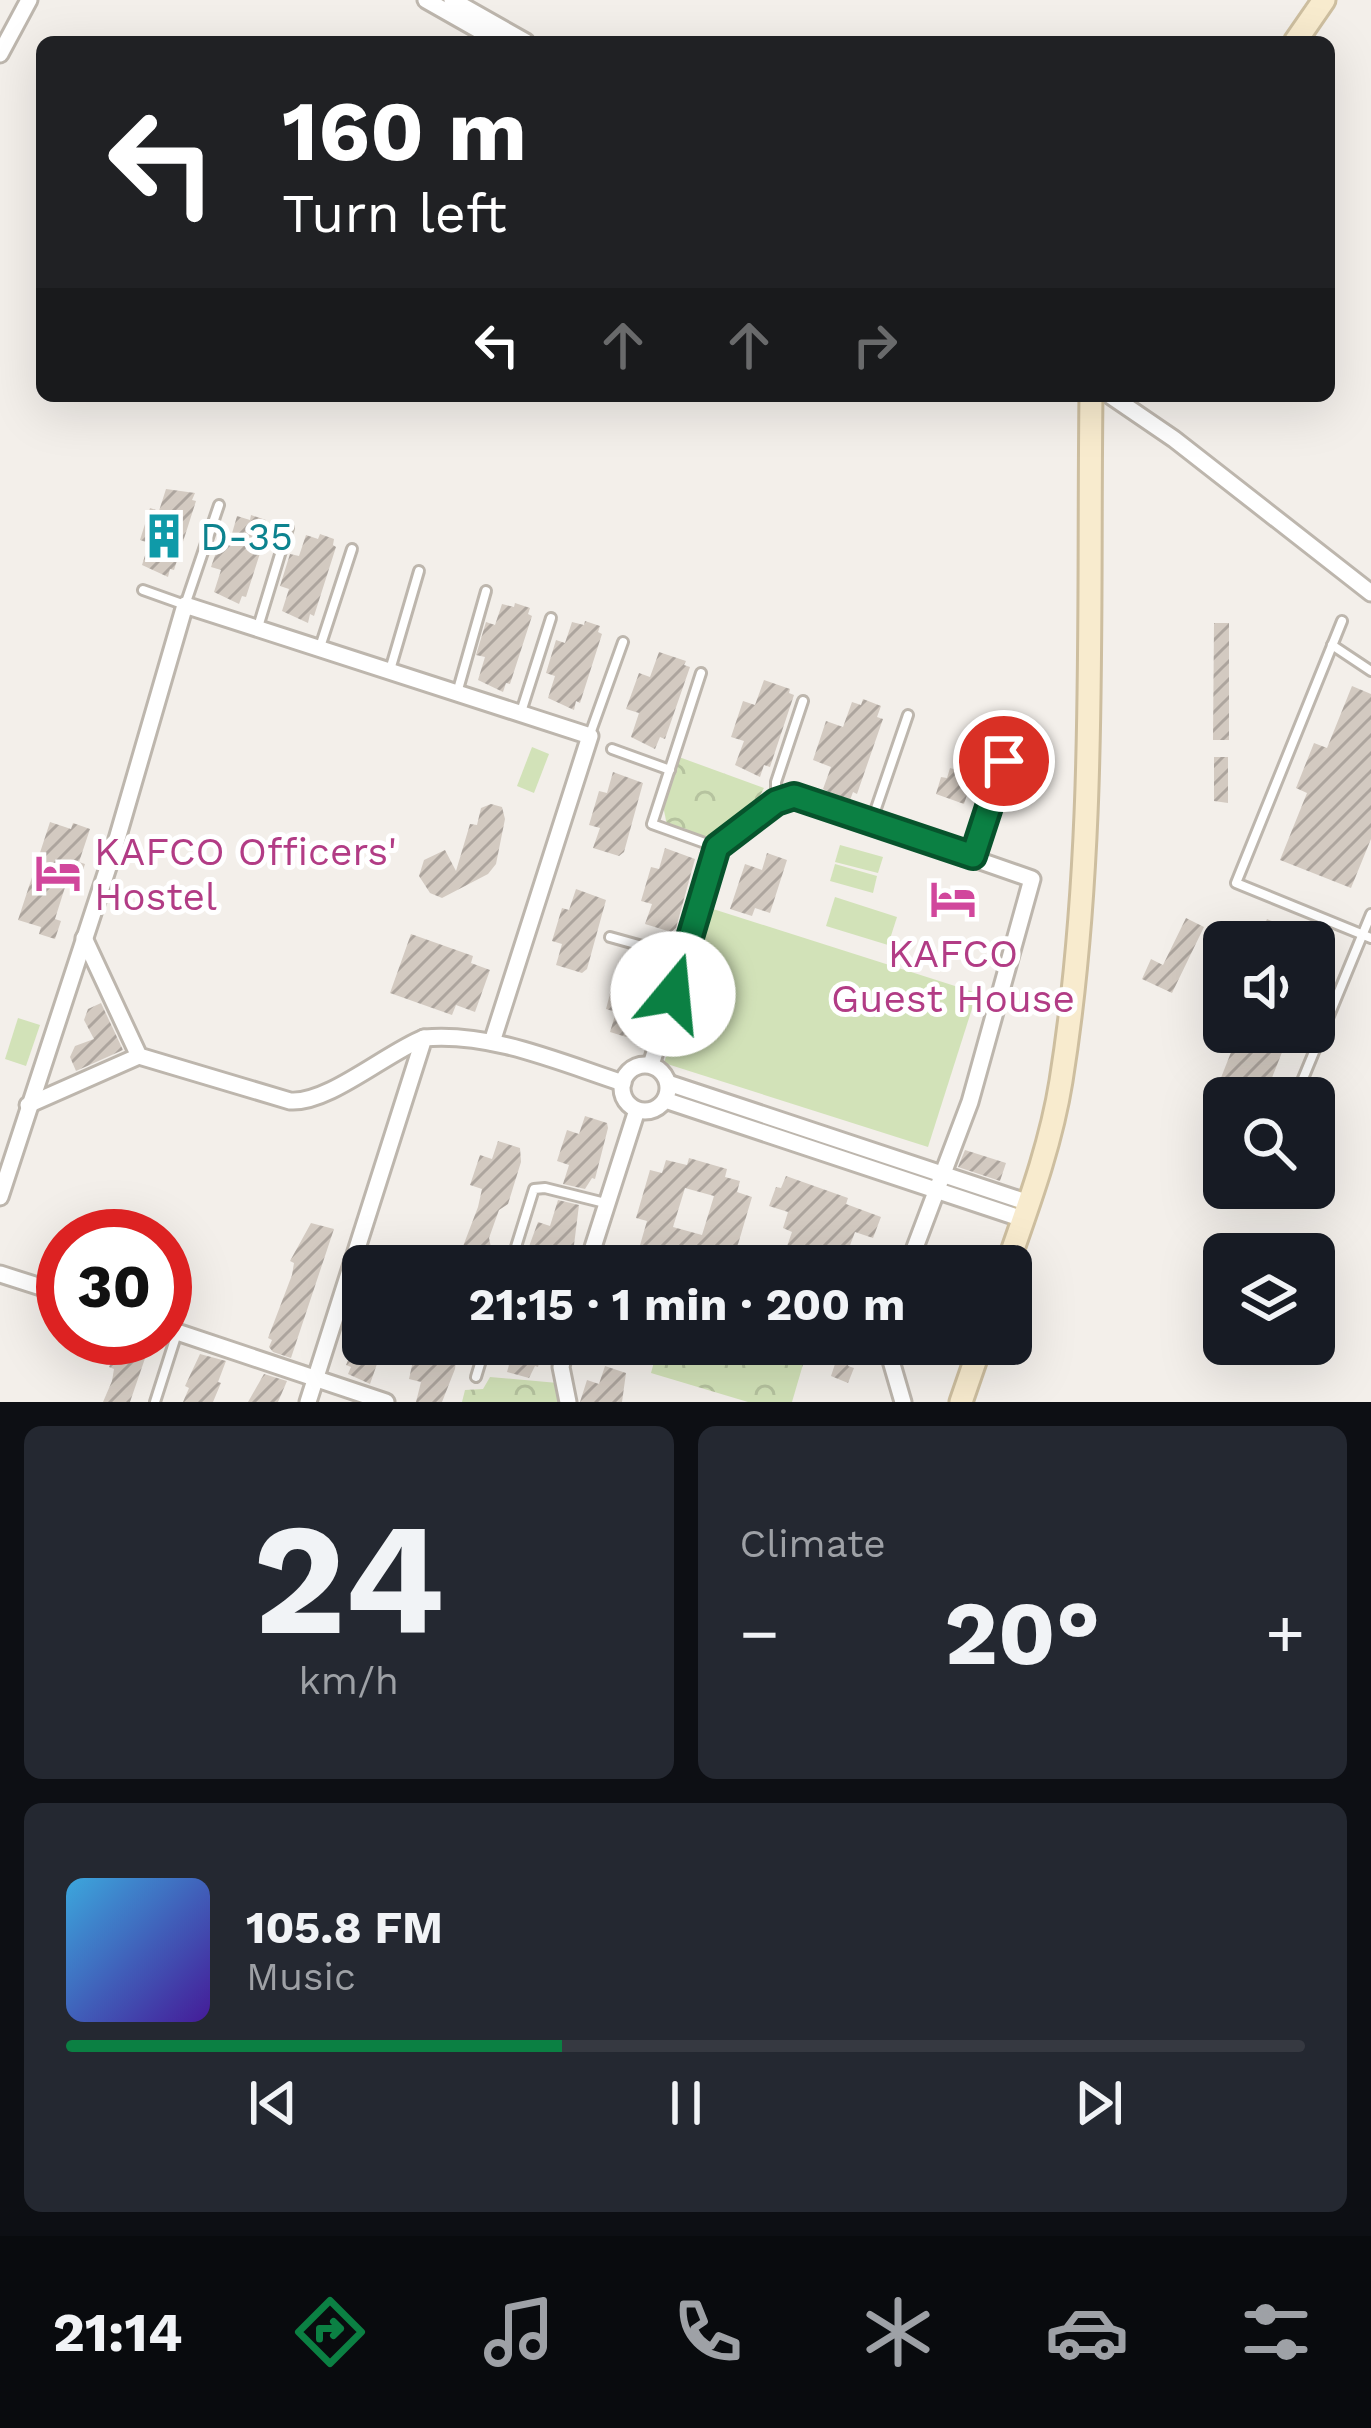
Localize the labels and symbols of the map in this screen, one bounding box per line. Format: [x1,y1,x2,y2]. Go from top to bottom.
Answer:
building icon: D-35 [139,511,189,561]
place label: D-35 [200,514,293,559]
pin [953,710,1055,812]
place label: KAFCO Officers' Hostel [94,829,397,919]
hotel icon: KAFCO Officers' Hostel [33,848,83,898]
hotel icon: KAFCO Guest House [928,874,978,924]
position arrow [610,931,736,1057]
place label: KAFCO Guest House [831,931,1075,1021]
speed limit sign: 30 [36,1209,192,1365]

